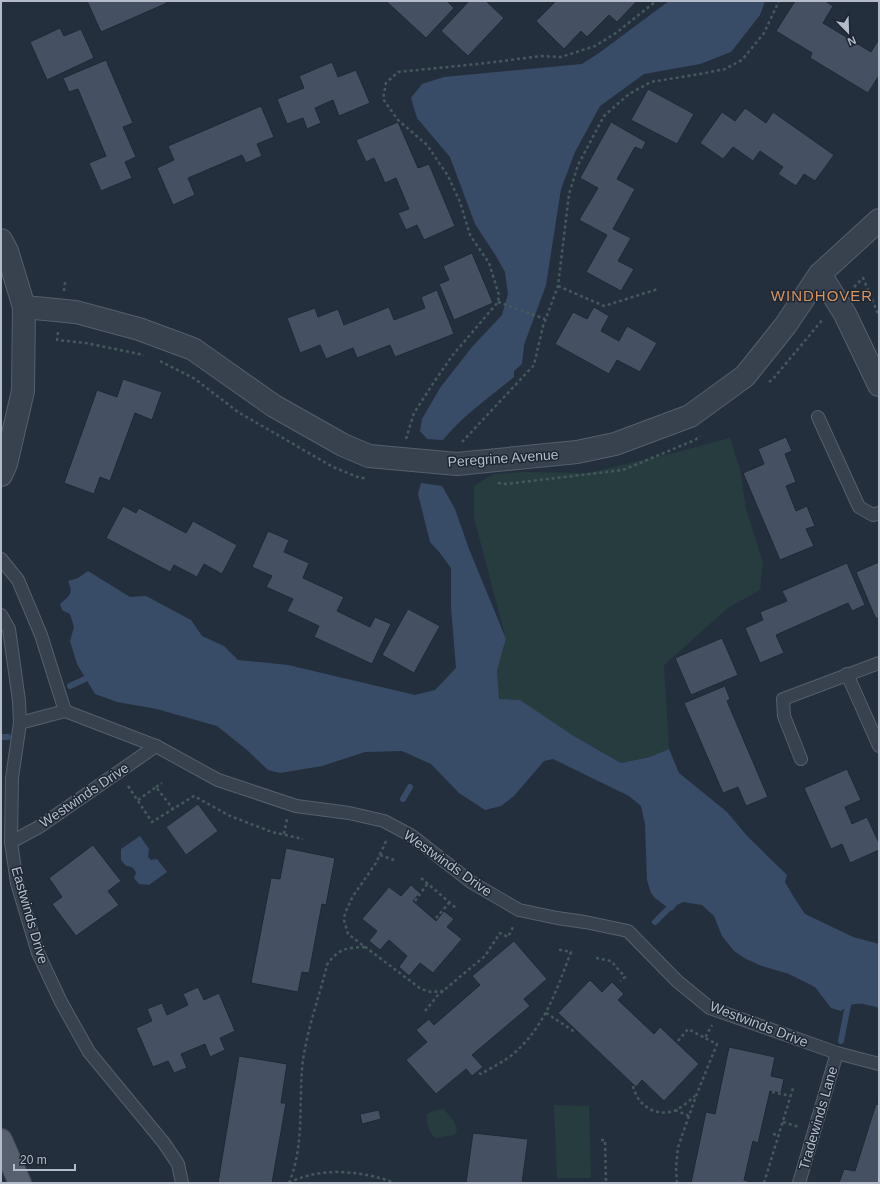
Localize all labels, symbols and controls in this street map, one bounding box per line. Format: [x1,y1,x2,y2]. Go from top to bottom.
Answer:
north arrow [828,12,868,52]
text: N [846,34,858,48]
district label: WINDHOVER [771,287,873,304]
street label: Peregrine Avenue [447,446,559,470]
street label: Westwinds Drive [36,759,132,831]
street label: Westwinds Drive [401,827,495,899]
street label: Eastwinds Drive [8,865,52,966]
street label: Westwinds Drive [708,998,811,1050]
street label: Tradewinds Lane [796,1064,840,1172]
scale bar [14,1146,75,1172]
text: 20 m [20,1153,47,1167]

